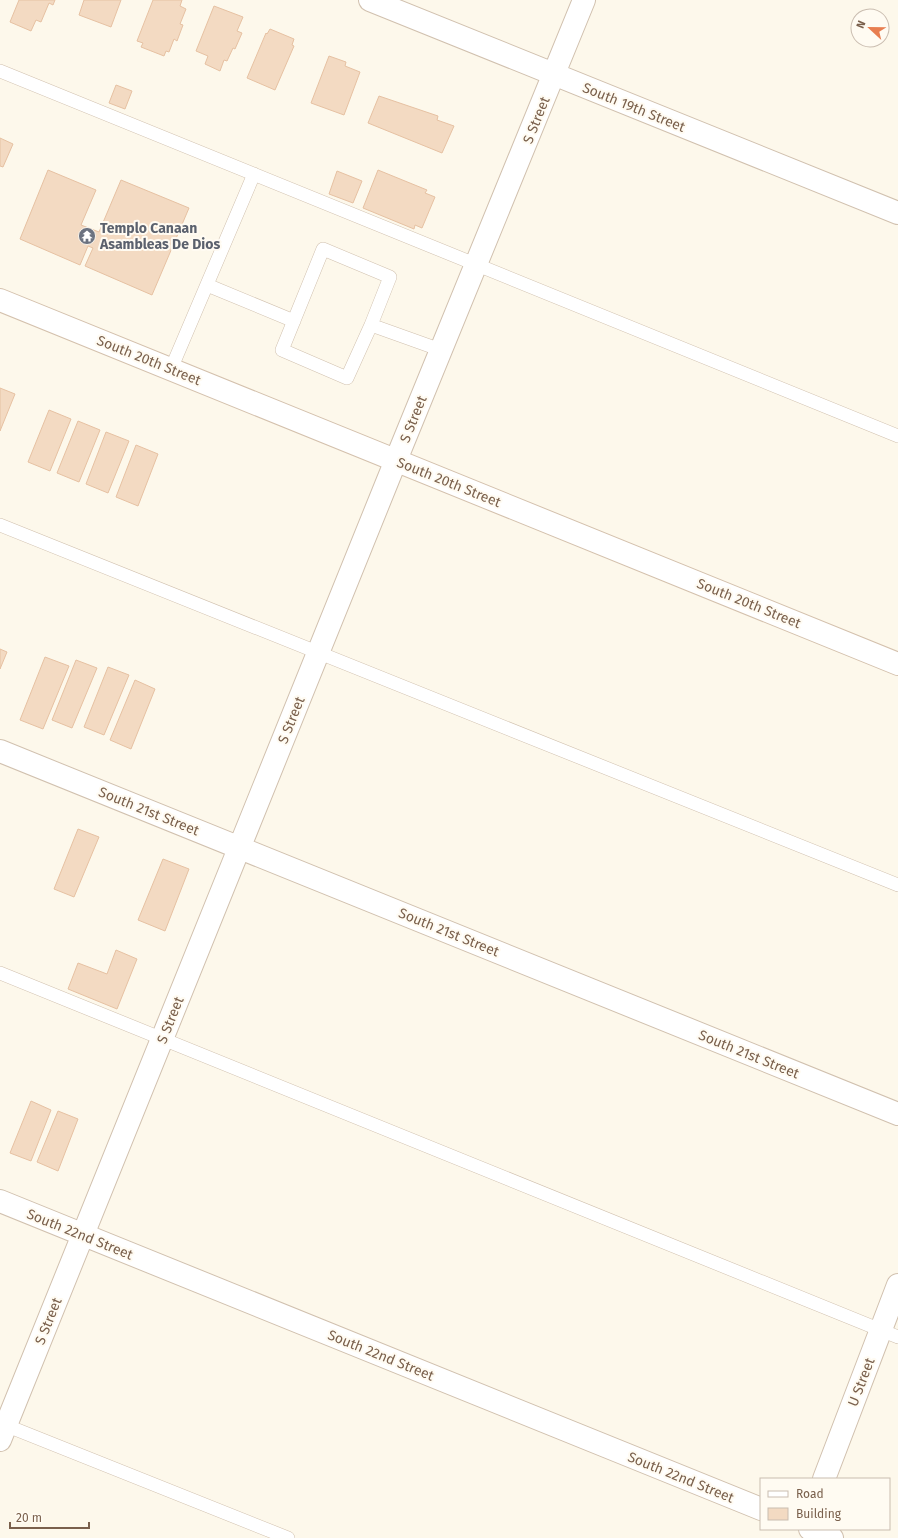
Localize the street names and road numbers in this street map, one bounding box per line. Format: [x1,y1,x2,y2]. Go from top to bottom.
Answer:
street label: South 19th Street [580,79,689,136]
street label: S Street [519,93,554,146]
street label: South 20th Street [94,332,204,389]
street label: S Street [396,392,431,445]
street label: South 20th Street [394,454,504,511]
street label: South 20th Street [694,575,804,632]
street label: S Street [274,693,309,746]
street label: South 21st Street [96,784,202,840]
street label: South 21st Street [396,905,502,961]
street label: S Street [153,993,188,1046]
street label: South 21st Street [696,1027,802,1083]
street label: South 22nd Street [24,1205,136,1264]
street label: S Street [31,1294,66,1347]
street label: South 22nd Street [325,1326,437,1385]
street label: U Street [844,1354,879,1409]
street label: South 22nd Street [625,1448,737,1507]

